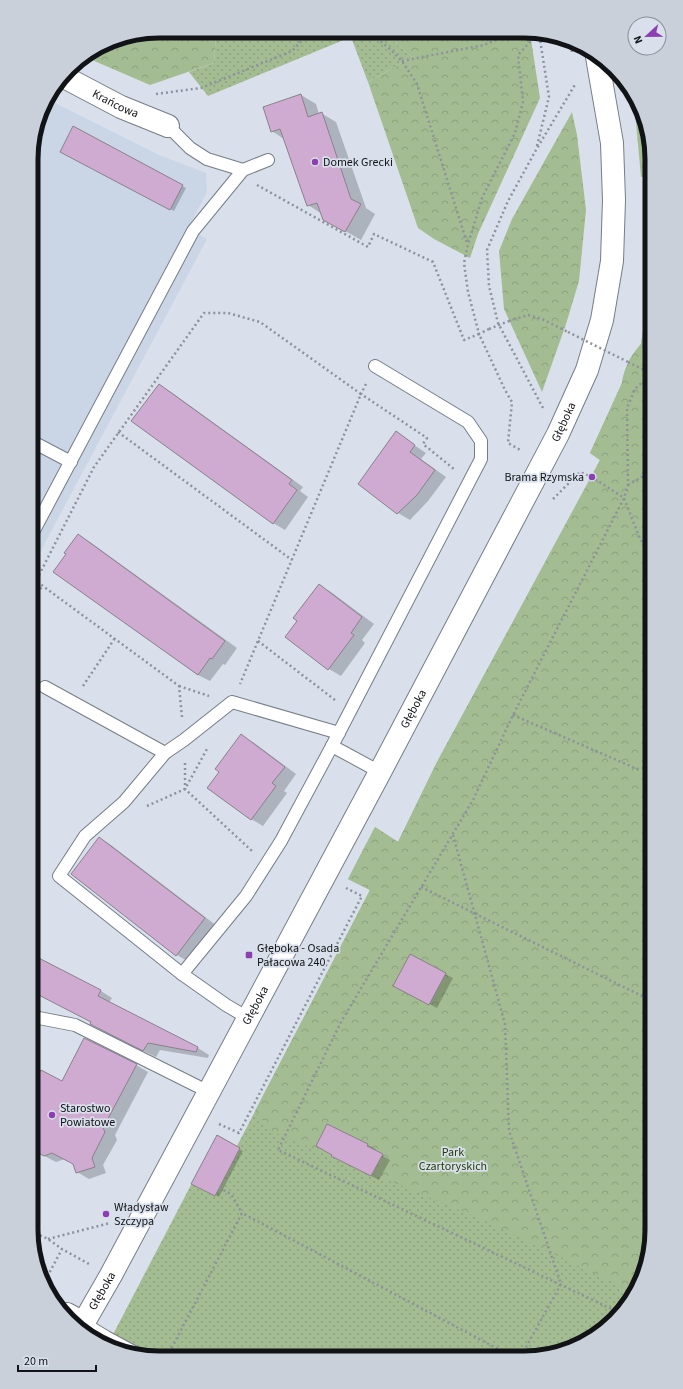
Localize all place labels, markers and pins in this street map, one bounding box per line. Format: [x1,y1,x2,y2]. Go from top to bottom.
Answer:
place label: Domek Grecki [323,154,393,171]
marker: Domek Grecki [310,157,320,167]
place label: Brama Rzymska [504,469,584,486]
marker: Brama Rzymska [587,472,597,482]
place label: Głęboka - Osada Pałacowa 240 [257,940,339,971]
marker: Głęboka - Osada Pałacowa 240 [244,950,254,960]
place label: Starostwo Powiatowe [60,1100,115,1131]
marker: Starostwo Powiatowe [47,1110,57,1120]
place label: Władysław Szczypa [114,1199,169,1230]
marker: Władysław Szczypa [101,1209,111,1219]

